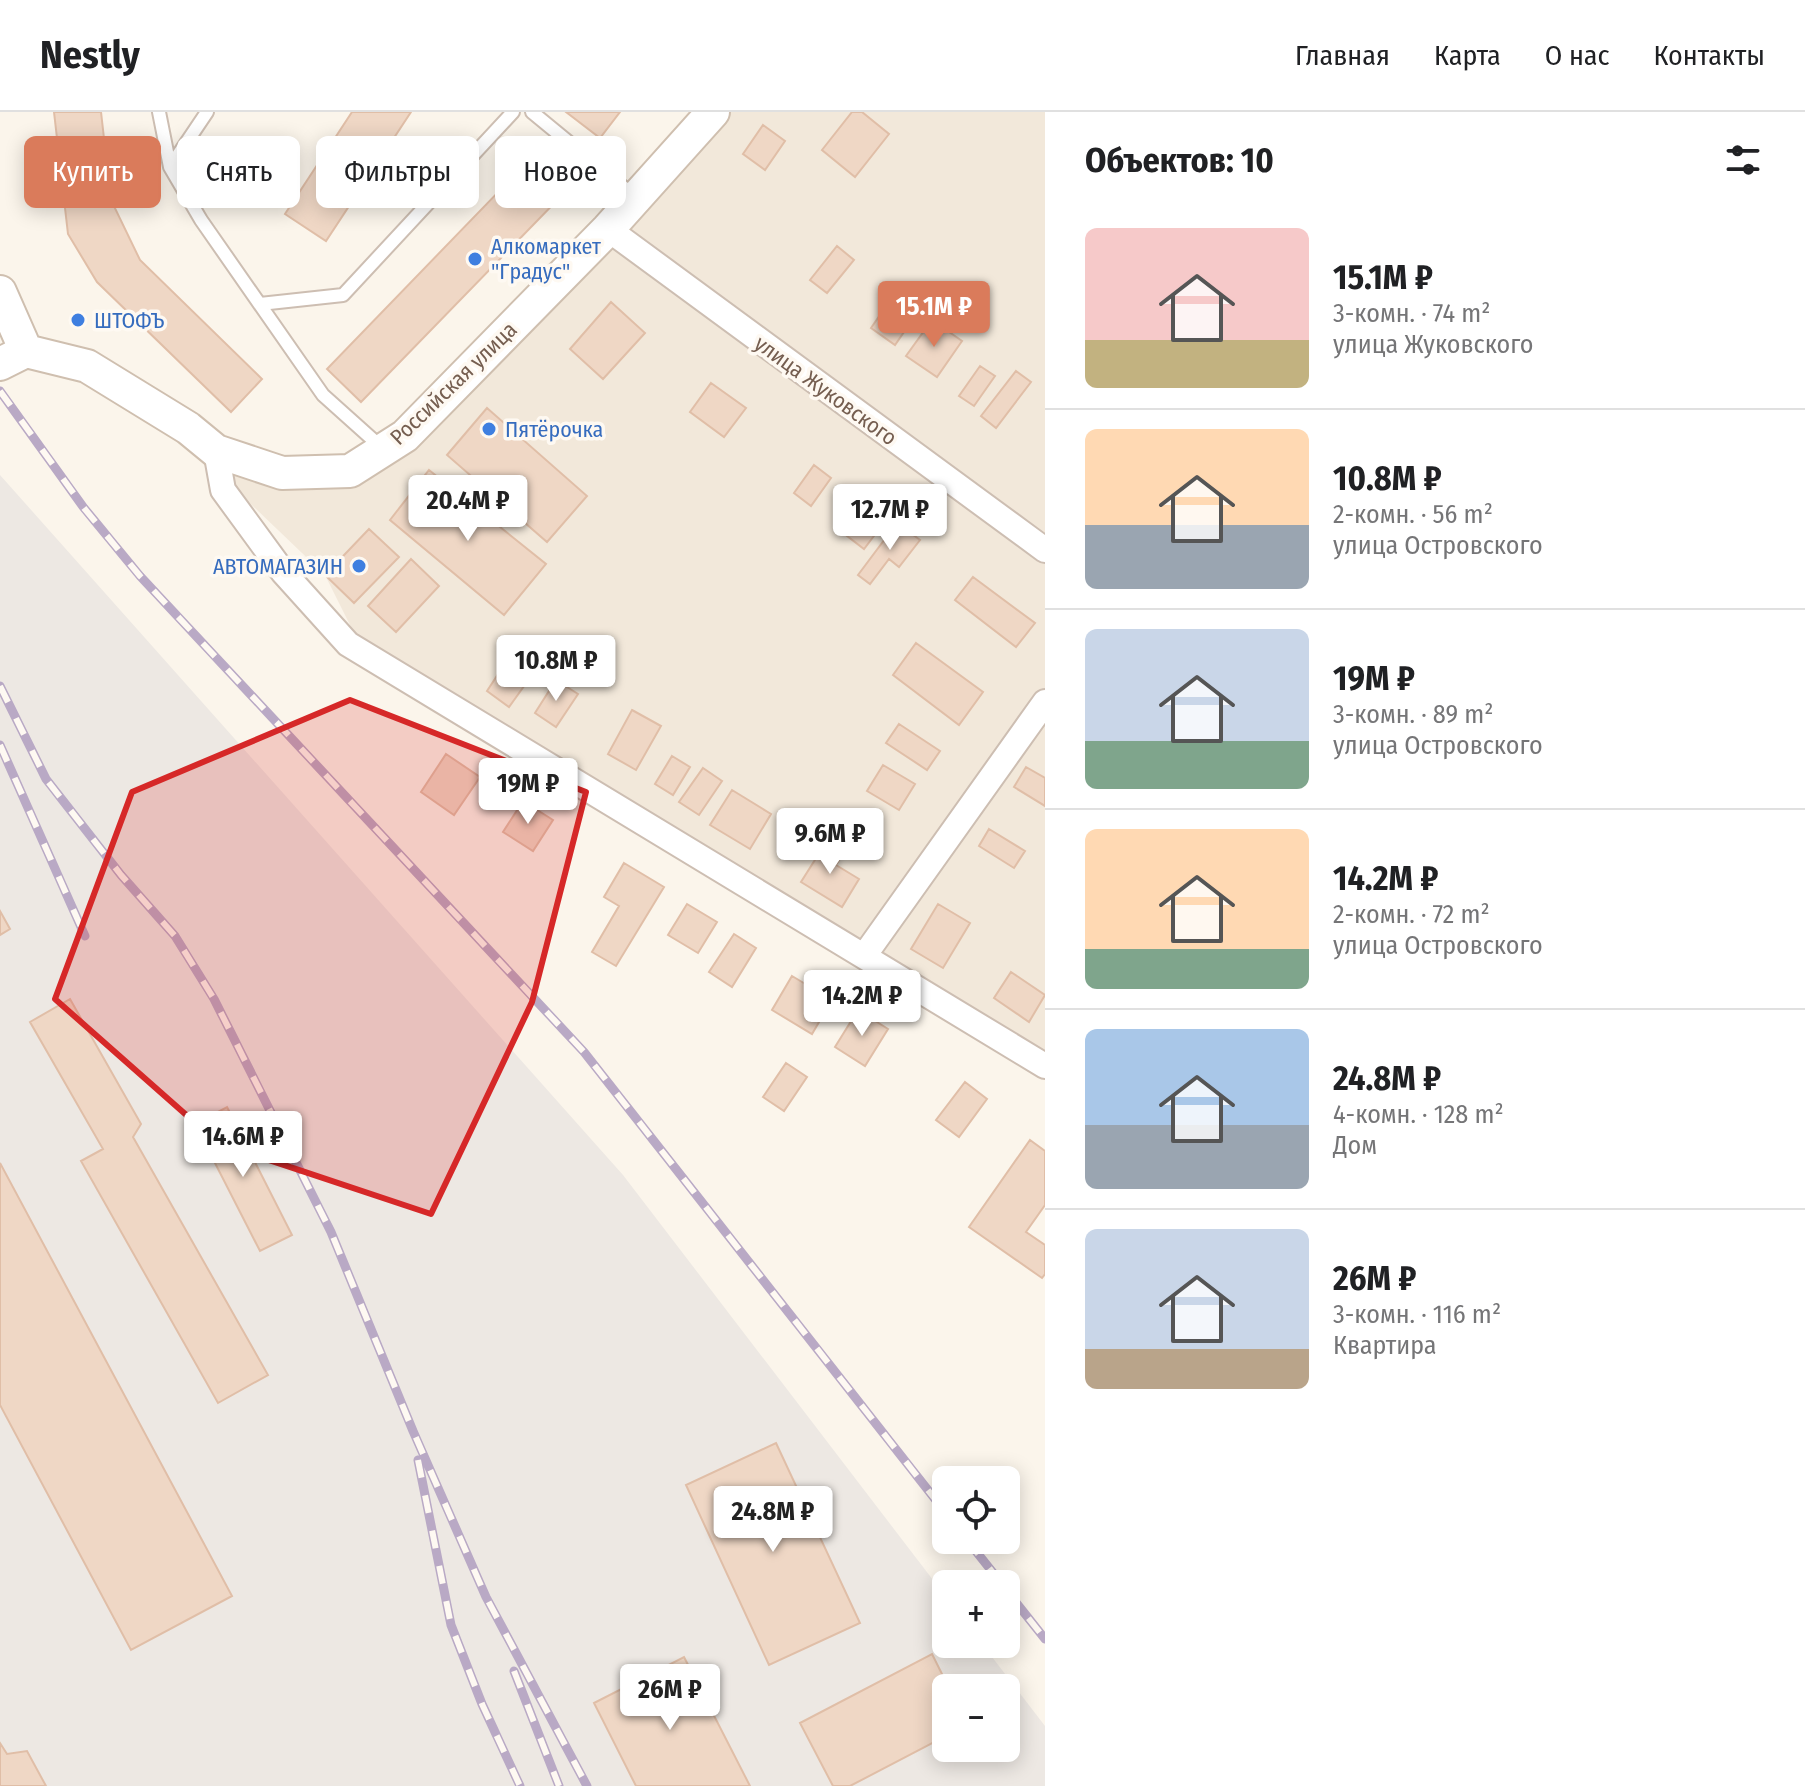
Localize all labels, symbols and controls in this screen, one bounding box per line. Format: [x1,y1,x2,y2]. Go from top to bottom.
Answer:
text: Nestly [40,32,140,78]
text: Главная [1295,39,1390,72]
text: Карта [1434,39,1501,72]
text: О нас [1545,39,1610,72]
text: Контакты [1654,39,1765,72]
chip: Купить [24,136,161,208]
chip: Снять [177,136,300,208]
chip: Фильтры [316,136,479,208]
chip: Новое [495,136,626,208]
icon: filters [1721,138,1765,182]
text: Объектов: 10 [1085,140,1274,181]
place label: Алкомаркет "Градус" [491,233,601,285]
marker: Алкомаркет "Градус" [466,250,484,268]
text: 15.1M ₽ [1333,257,1433,298]
icon: home [1149,260,1245,356]
pin: 15.1M ₽ [860,281,1008,349]
text: 15.1M ₽ [896,291,972,322]
text: 3-комн. · 74 m² [1333,298,1491,329]
place label: ШТОФЪ [94,307,165,334]
marker: ШТОФЪ [69,311,87,329]
street label: Российская улица [384,316,522,451]
text: улица Жуковского [1333,329,1533,360]
street label: улица Жуковского [749,330,902,451]
place label: Пятёрочка [505,416,603,443]
marker: Пятёрочка [480,420,498,438]
text: 10.8M ₽ [1333,458,1442,499]
icon: home [1149,461,1245,557]
pin: 20.4M ₽ [394,475,542,543]
pin: 12.7M ₽ [816,484,964,552]
text: 20.4M ₽ [426,485,510,516]
text: 12.7M ₽ [851,494,929,525]
text: 2-комн. · 56 m² [1333,499,1493,530]
text: улица Островского [1333,530,1543,561]
place label: АВТОМАГАЗИН [213,553,343,580]
marker: АВТОМАГАЗИН [350,557,368,575]
pin: 10.8M ₽ [482,635,630,703]
text: 10.8M ₽ [514,645,598,676]
text: 19M ₽ [1333,658,1415,699]
icon: home [1149,661,1245,757]
text: 3-комн. · 89 m² [1333,699,1494,730]
text: улица Островского [1333,730,1543,761]
pin: 19M ₽ [472,758,584,826]
text: 19M ₽ [497,768,559,799]
pin: 9.6M ₽ [765,808,895,876]
text: 9.6M ₽ [795,818,865,849]
text: 14.2M ₽ [1333,858,1438,899]
icon: home [1149,861,1245,957]
text: 2-комн. · 72 m² [1333,899,1490,930]
text: улица Островского [1333,930,1543,961]
pin: 14.2M ₽ [788,970,936,1038]
text: 14.2M ₽ [822,980,902,1011]
text: 24.8M ₽ [1333,1058,1441,1099]
icon: home [1149,1061,1245,1157]
text: 4-комн. · 128 m² [1333,1099,1504,1130]
pin: 14.6M ₽ [169,1111,317,1179]
text: 14.6M ₽ [202,1121,284,1152]
text: Дом [1333,1130,1377,1161]
text: 26M ₽ [1333,1258,1416,1299]
icon: home [1149,1261,1245,1357]
text: 3-комн. · 116 m² [1333,1299,1501,1330]
text: Квартира [1333,1330,1437,1361]
map controls [932,1466,1020,1762]
button: locate [932,1466,1020,1554]
pin: 24.8M ₽ [699,1486,847,1554]
text: 24.8M ₽ [732,1496,814,1527]
button: + [932,1570,1020,1658]
pin: 26M ₽ [614,1664,726,1732]
text: 26M ₽ [638,1674,702,1705]
button: − [932,1674,1020,1762]

